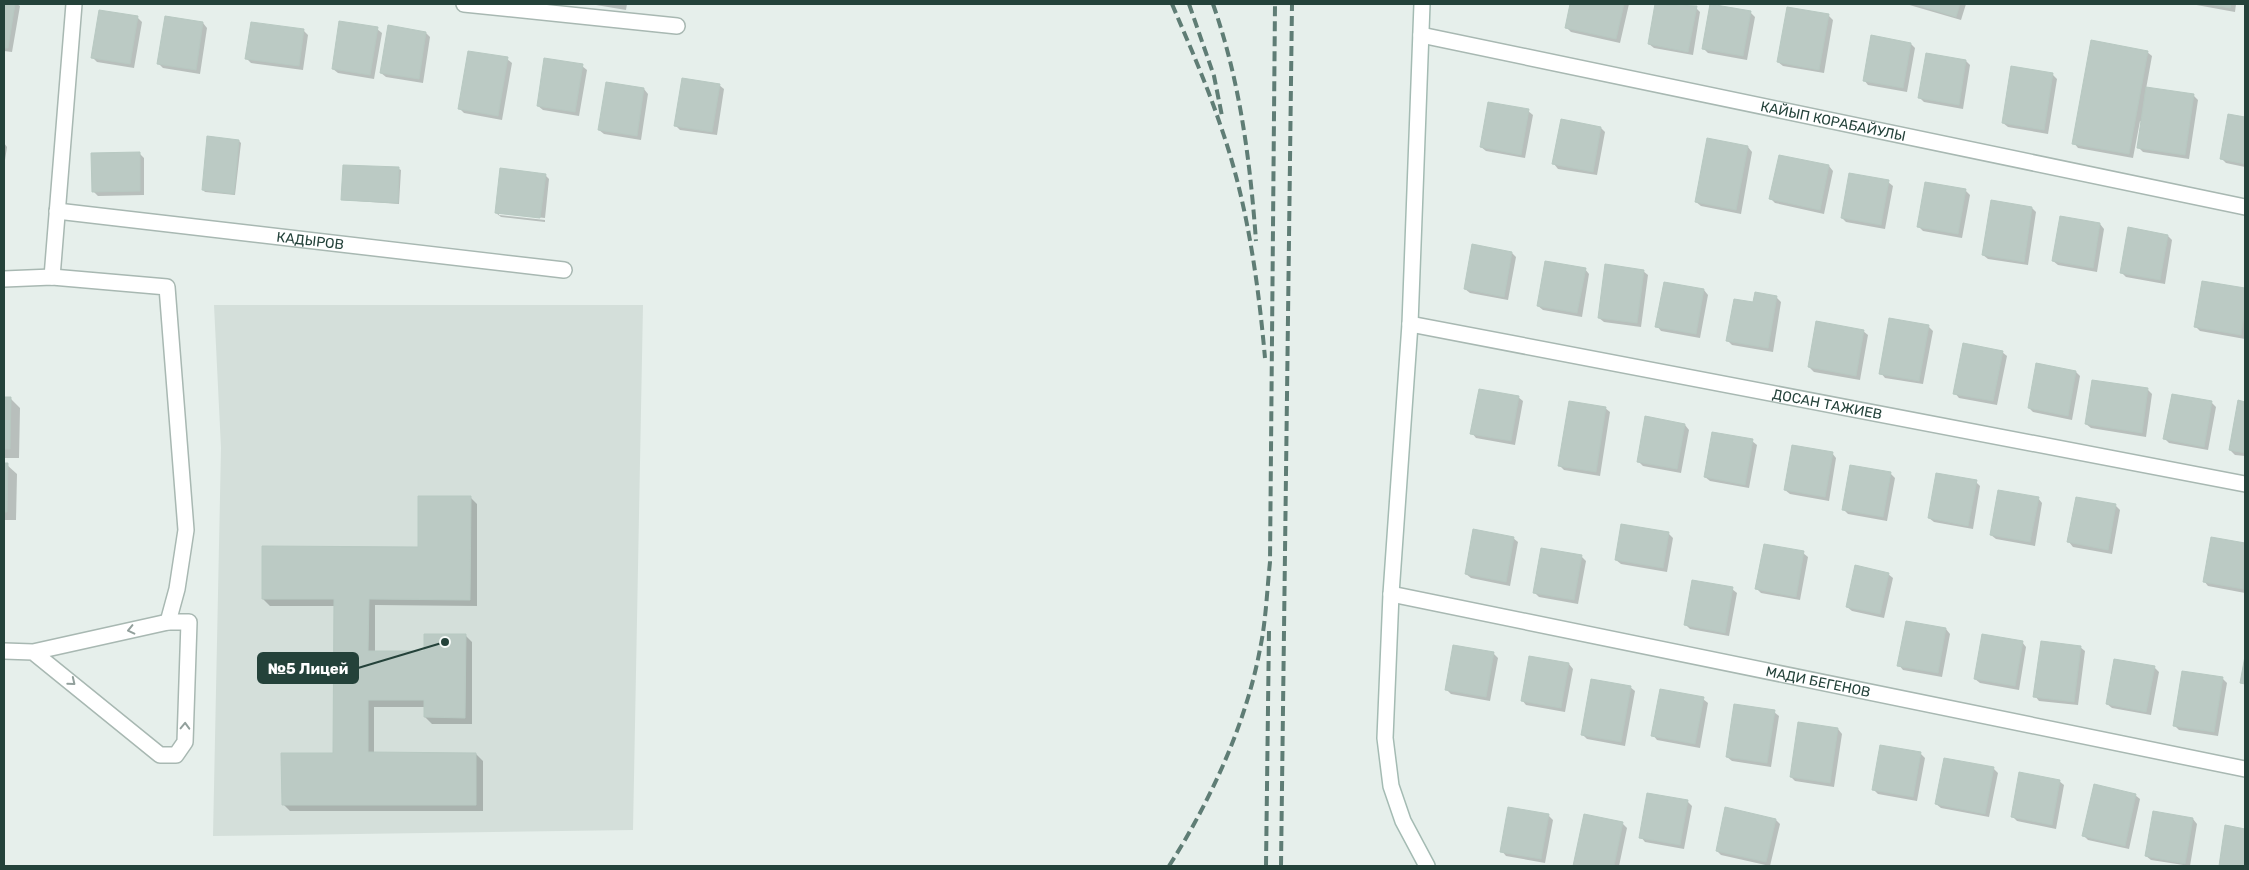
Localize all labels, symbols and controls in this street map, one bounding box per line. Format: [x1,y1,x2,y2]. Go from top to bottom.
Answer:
street label: КАЙЫП КОРАБАЙУЛЫ [1759,98,1907,145]
street label: КАДЫРОВ [276,229,345,253]
street label: ДОСАН ТАЖИЕВ [1771,386,1884,423]
one-way arrow [127,624,136,635]
callout: №5 Лицей [258,653,358,683]
text: №5 Лицей [268,660,348,678]
street label: МАДИ БЕГЕНОВ [1764,663,1872,701]
one-way arrow [66,676,75,685]
one-way arrow [180,722,191,730]

